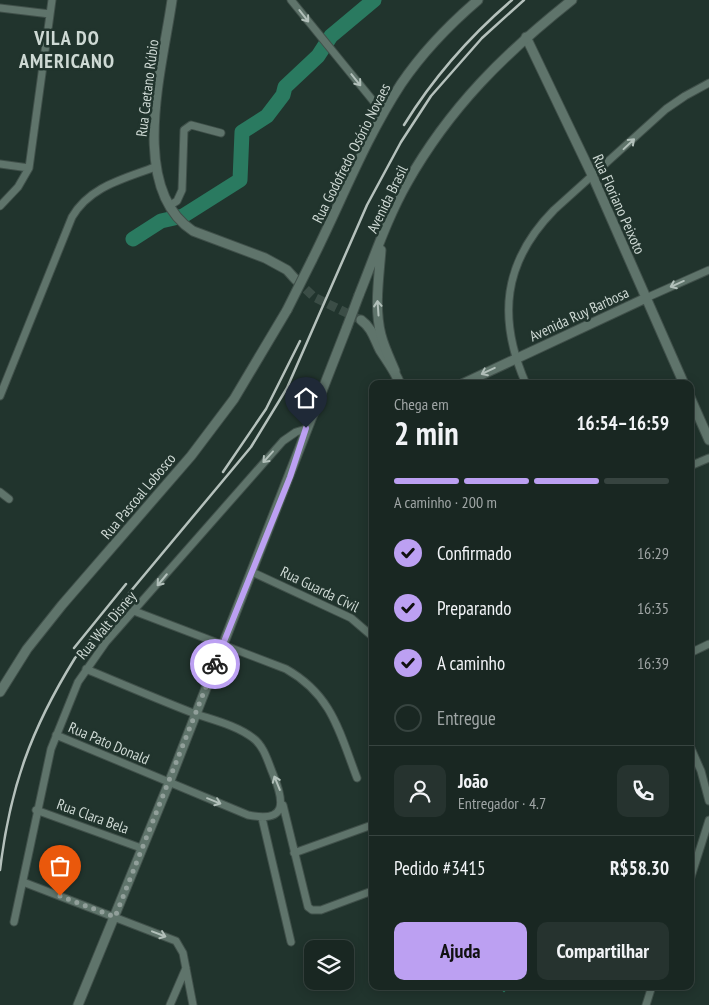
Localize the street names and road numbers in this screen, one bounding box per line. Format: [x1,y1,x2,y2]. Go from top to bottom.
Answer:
street label: Rua Caetano Rúbio [132,38,162,138]
street label: Rua Godofredo Osório Novaes [308,80,394,226]
street label: Rua Floriano Peixoto [588,151,650,257]
street label: Avenida Brasil [362,162,412,236]
street label: Avenida Ruy Barbosa [526,283,632,345]
street label: Rua Pascoal Lobosco [97,449,179,543]
street label: Rua Guarda Civil [278,562,363,616]
street label: Rua Walt Disney [72,587,140,663]
street label: Rua Pato Donald [66,717,152,769]
street label: Rua Clara Bela [54,794,132,838]

